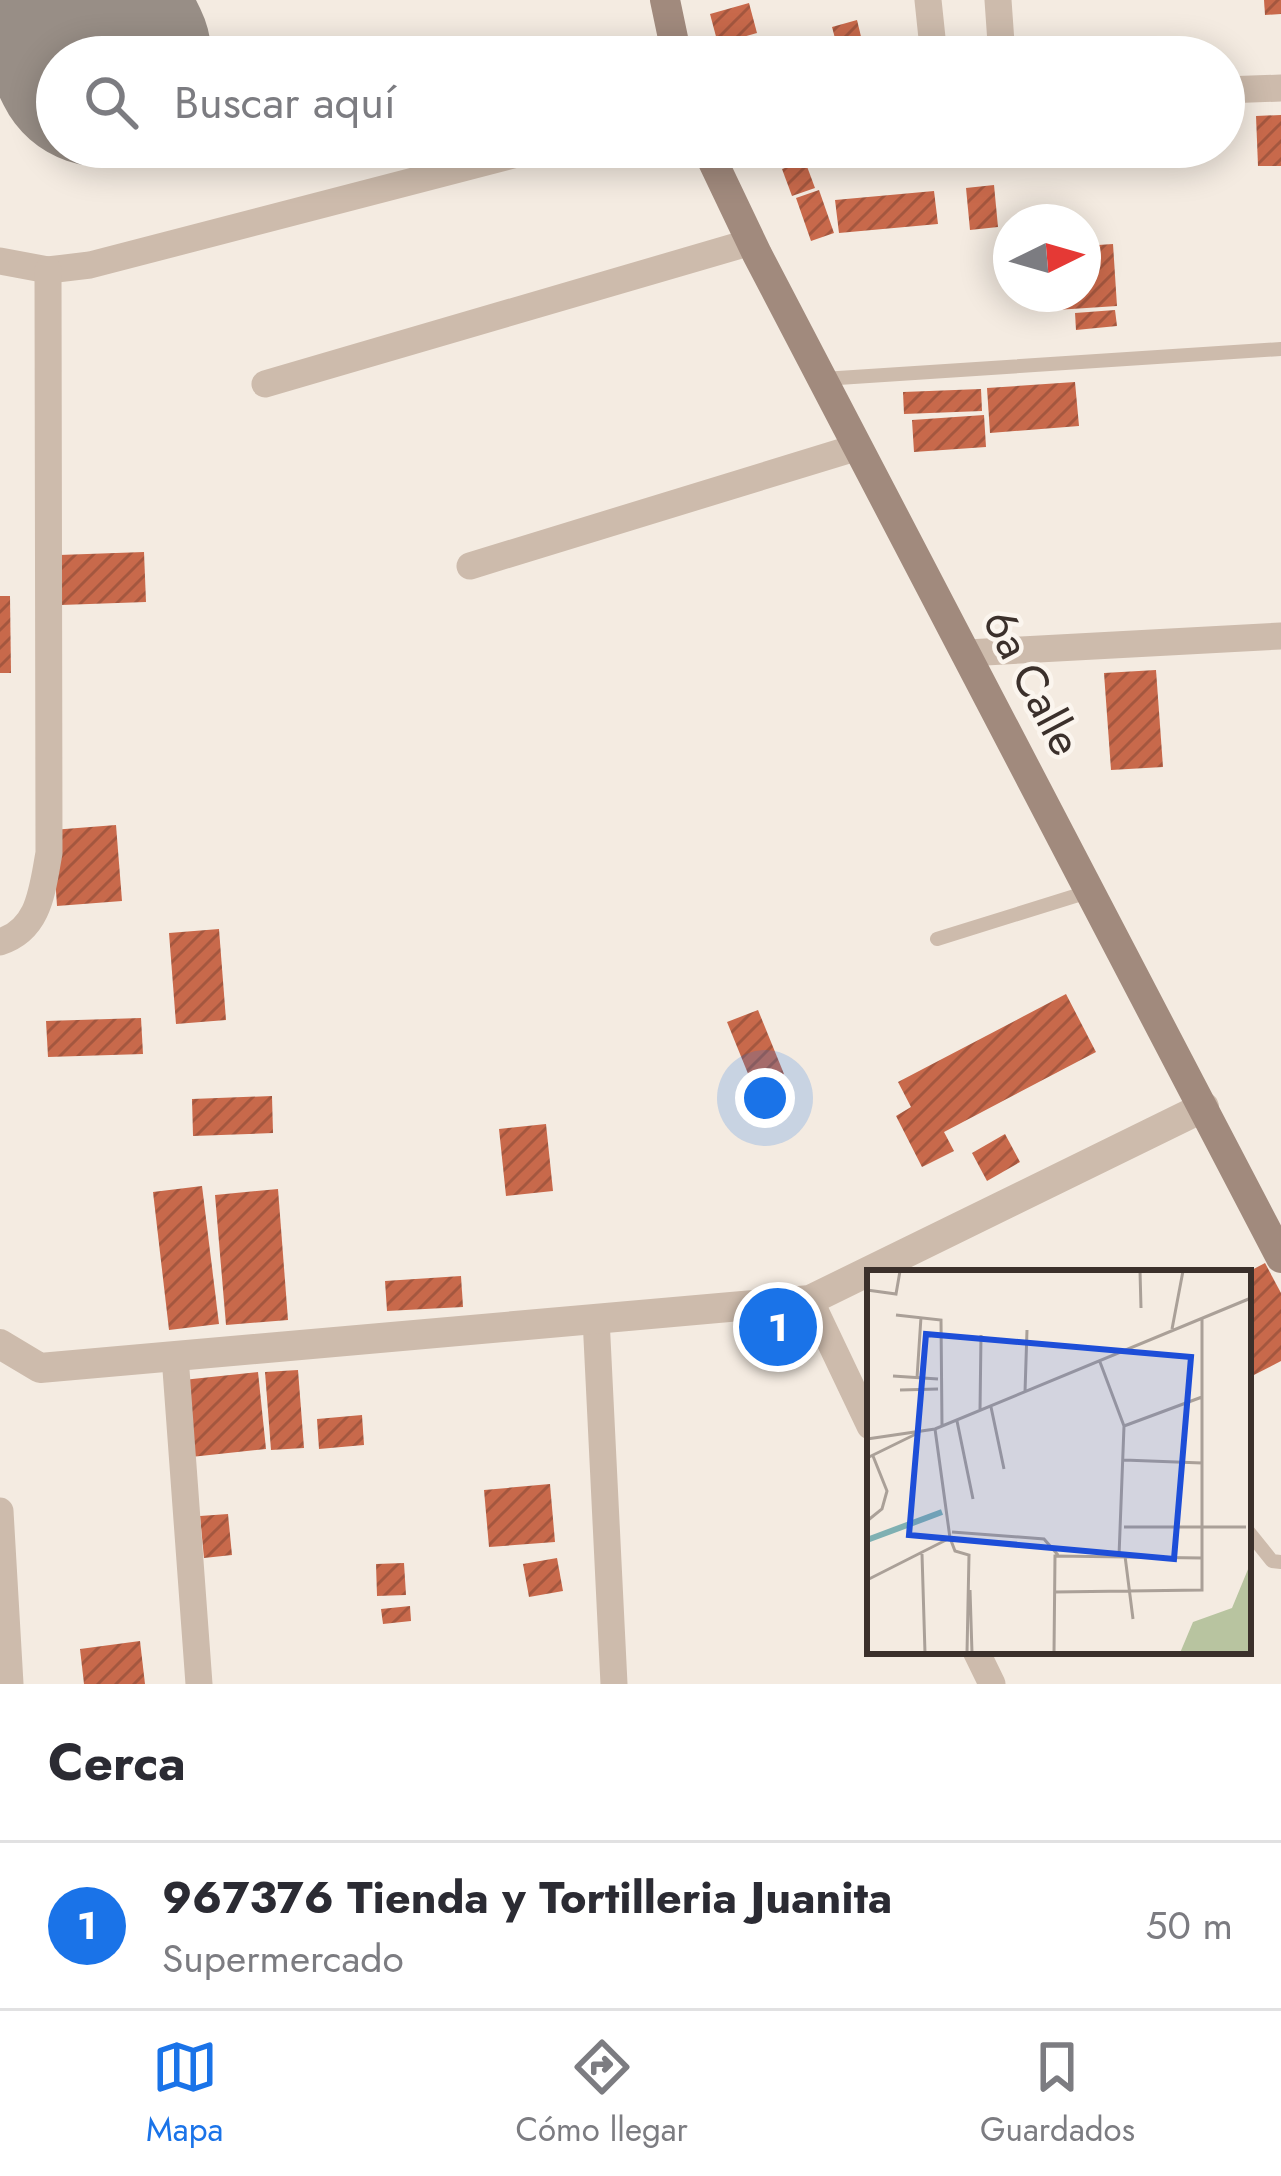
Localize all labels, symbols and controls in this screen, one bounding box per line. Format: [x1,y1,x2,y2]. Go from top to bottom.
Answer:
search box [36,36,1245,168]
icon: search [78,69,144,135]
text: Buscar aquí [174,70,396,135]
north arrow [993,204,1101,312]
street label: 6a Calle [967,597,1098,767]
your location [735,1068,795,1128]
inset map [867,1270,1251,1654]
pin: 1 [739,1282,817,1372]
text: Cerca [48,1725,186,1799]
text: 967376 Tienda y Tortilleria Juanita [162,1865,892,1930]
text: 1 [77,1897,97,1954]
text: 50 m [1145,1897,1233,1954]
text: Supermercado [162,1930,404,1987]
tab: Mapa [146,2034,223,2153]
tab: Cómo llegar [515,2034,688,2153]
tab: Guardados [980,2034,1135,2153]

